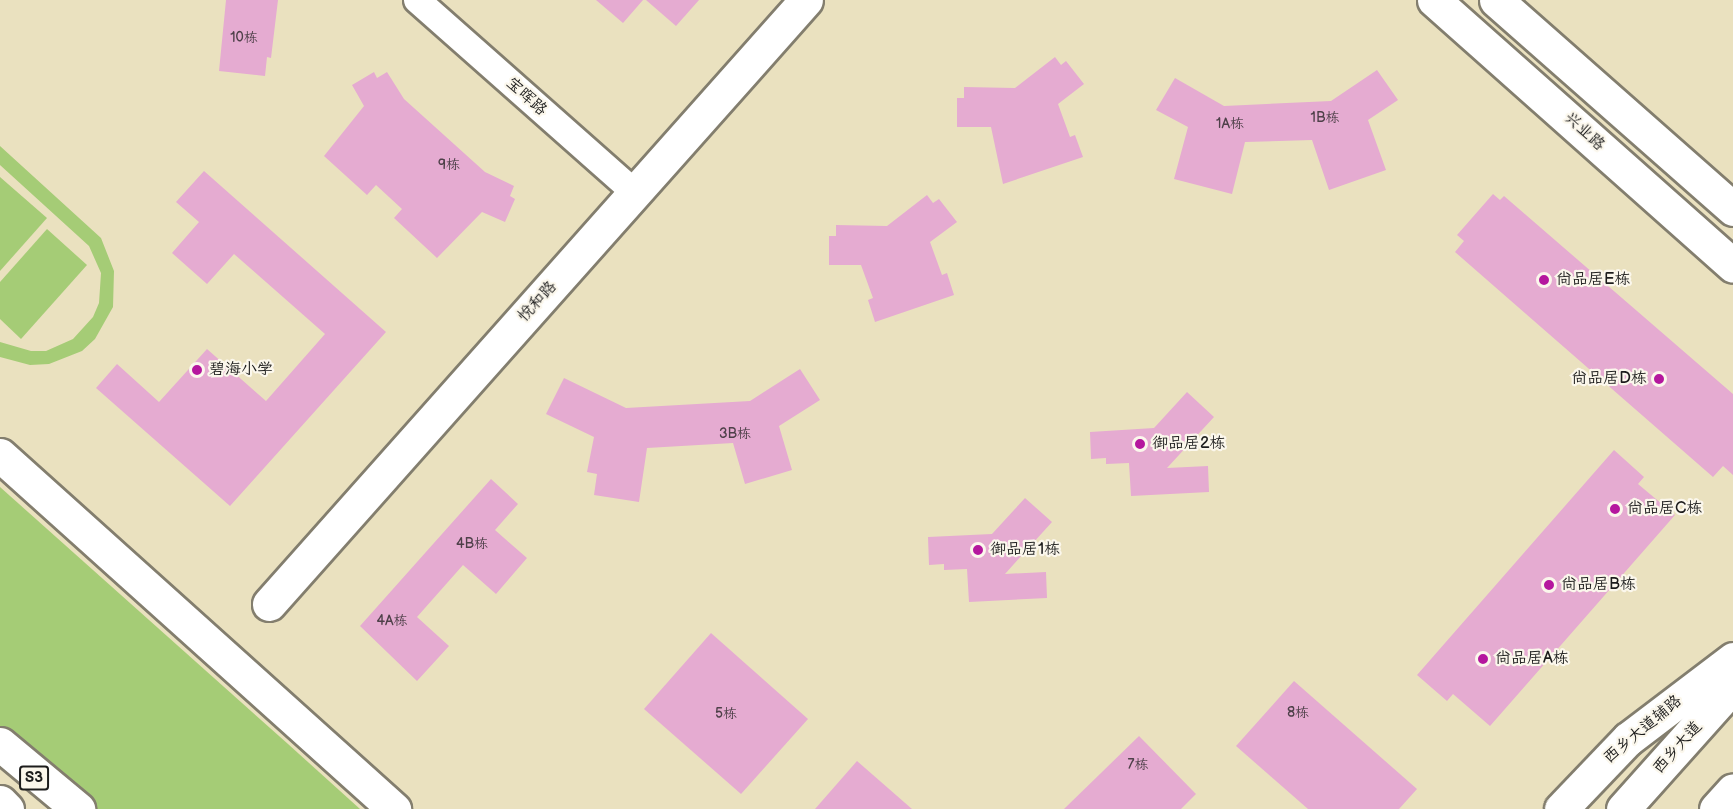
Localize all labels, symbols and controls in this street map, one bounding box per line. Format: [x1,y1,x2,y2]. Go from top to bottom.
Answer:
house number: 10栋 [230,30,258,46]
street label: 宝晖路 [502,74,550,120]
street label: 兴业路 [1560,109,1608,155]
house number: 1B栋 [1310,110,1340,126]
house number: 1A栋 [1216,116,1244,132]
house number: 9栋 [438,157,460,173]
place label: 尚品居E栋 [1556,270,1631,290]
marker: 尚品居E栋 [1537,273,1551,287]
street label: 悦和路 [515,278,561,326]
place label: 碧海小学 [209,360,273,380]
marker: 碧海小学 [190,363,204,377]
place label: 尚品居D栋 [1571,369,1647,389]
marker: 尚品居D栋 [1652,372,1666,386]
house number: 3B栋 [719,426,751,442]
place label: 御品居2栋 [1152,434,1225,454]
marker: 御品居2栋 [1133,437,1147,451]
place label: 尚品居C栋 [1627,499,1702,519]
marker: 尚品居C栋 [1608,502,1622,516]
house number: 4B栋 [456,536,488,552]
place label: 御品居1栋 [990,540,1060,560]
marker: 御品居1栋 [971,543,985,557]
place label: 尚品居B栋 [1561,575,1636,595]
marker: 尚品居B栋 [1542,578,1556,592]
house number: 4A栋 [376,613,408,629]
place label: 尚品居A栋 [1495,649,1569,669]
marker: 尚品居A栋 [1476,652,1490,666]
street label: 西乡大道辅路 [1600,692,1686,768]
house number: 8栋 [1287,705,1309,721]
house number: 5栋 [715,706,737,722]
street label: 西乡大道 [1649,718,1707,778]
house number: 7栋 [1128,757,1148,773]
road number: S3 [19,766,49,790]

